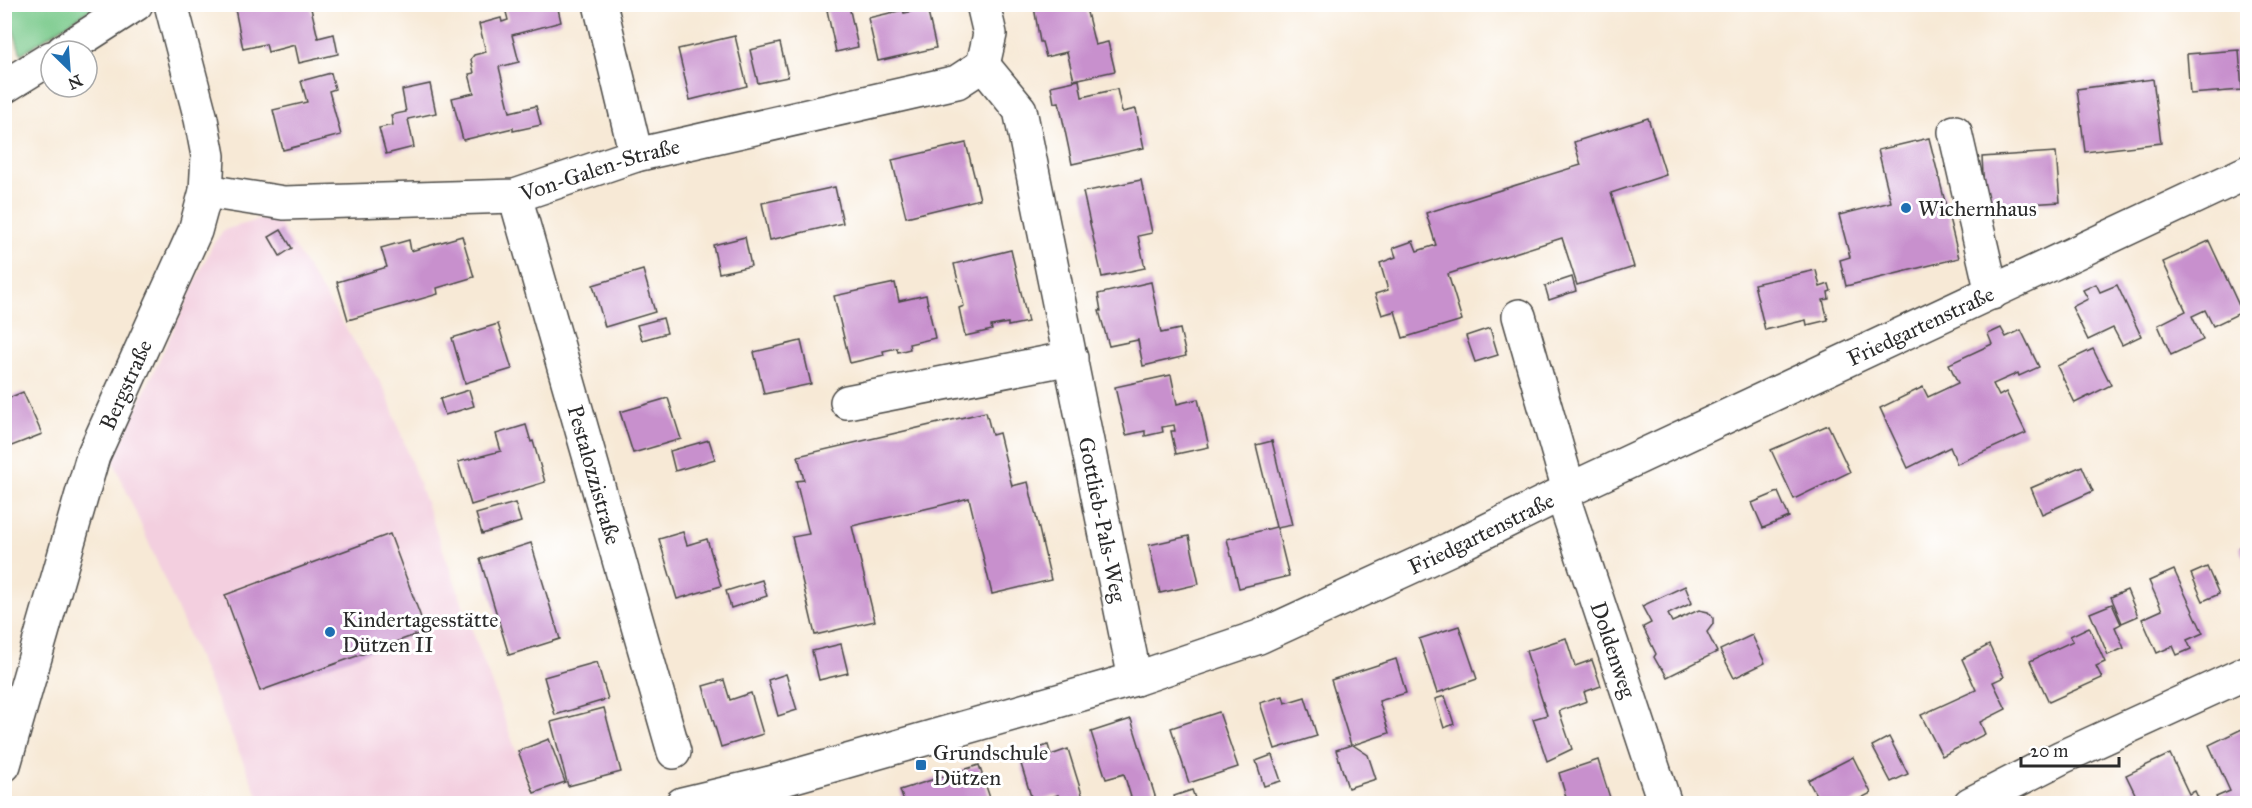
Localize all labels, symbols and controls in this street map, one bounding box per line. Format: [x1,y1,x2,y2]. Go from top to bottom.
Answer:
north arrow [39,39,99,99]
text: N [65,71,85,94]
street label: Von-Galen-Straße [515,132,682,207]
place label: Wichernhaus [1918,195,2037,222]
marker: Wichernhaus [1899,201,1913,215]
street label: Friedgartenstraße [1843,280,1998,371]
street label: Bergstraße [93,335,158,434]
street label: Pestalozzistraße [562,402,627,548]
street label: Gottlieb-Pals-Weg [1073,435,1133,605]
street label: Friedgartenstraße [1404,486,1558,580]
street label: Doldenweg [1585,598,1643,702]
place label: Kindertagesstätte Dützen II [342,606,498,658]
marker: Kindertagesstätte Dützen II [323,625,337,639]
scale bar [2021,730,2118,768]
place label: Grundschule Dützen [933,739,1048,791]
text: 20 m [2030,740,2068,762]
marker: Grundschule Dützen [914,758,928,772]

